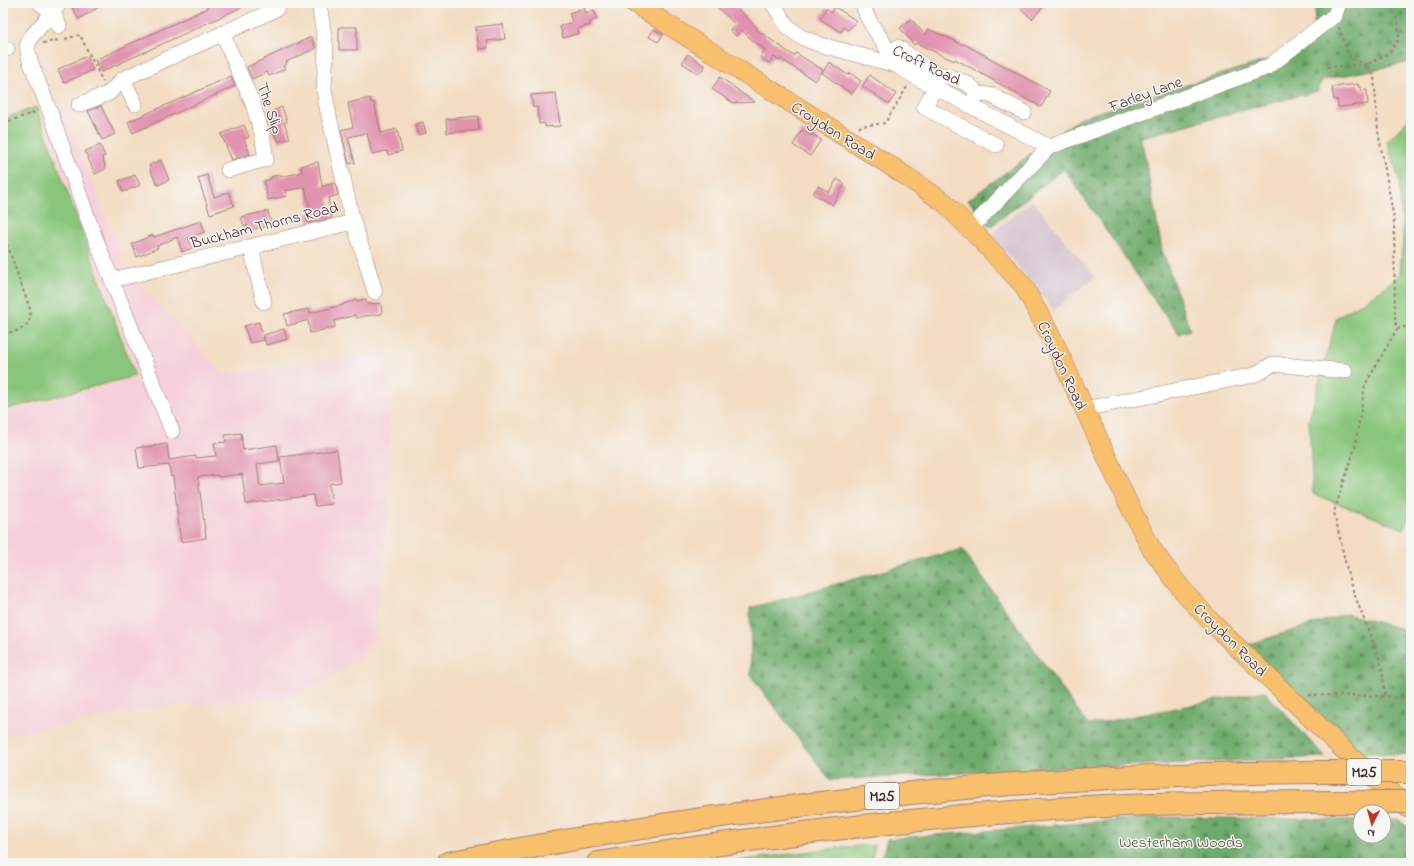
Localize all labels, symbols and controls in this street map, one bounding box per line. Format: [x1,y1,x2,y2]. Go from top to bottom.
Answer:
street label: Croft Road [888,39,964,93]
street label: Farley Lane [1105,70,1186,120]
street label: The Slip [250,80,289,138]
street label: Croydon Road [786,96,880,167]
street label: Buckham Thorns Road [187,196,341,256]
street label: Croydon Road [1030,318,1092,414]
street label: Croydon Road [1187,598,1272,683]
road number: M25 [1347,759,1381,785]
road number: M25 [865,783,899,809]
north arrow [1352,804,1392,844]
text: N [1367,825,1376,841]
park label: Westerham Woods [1119,831,1243,855]

